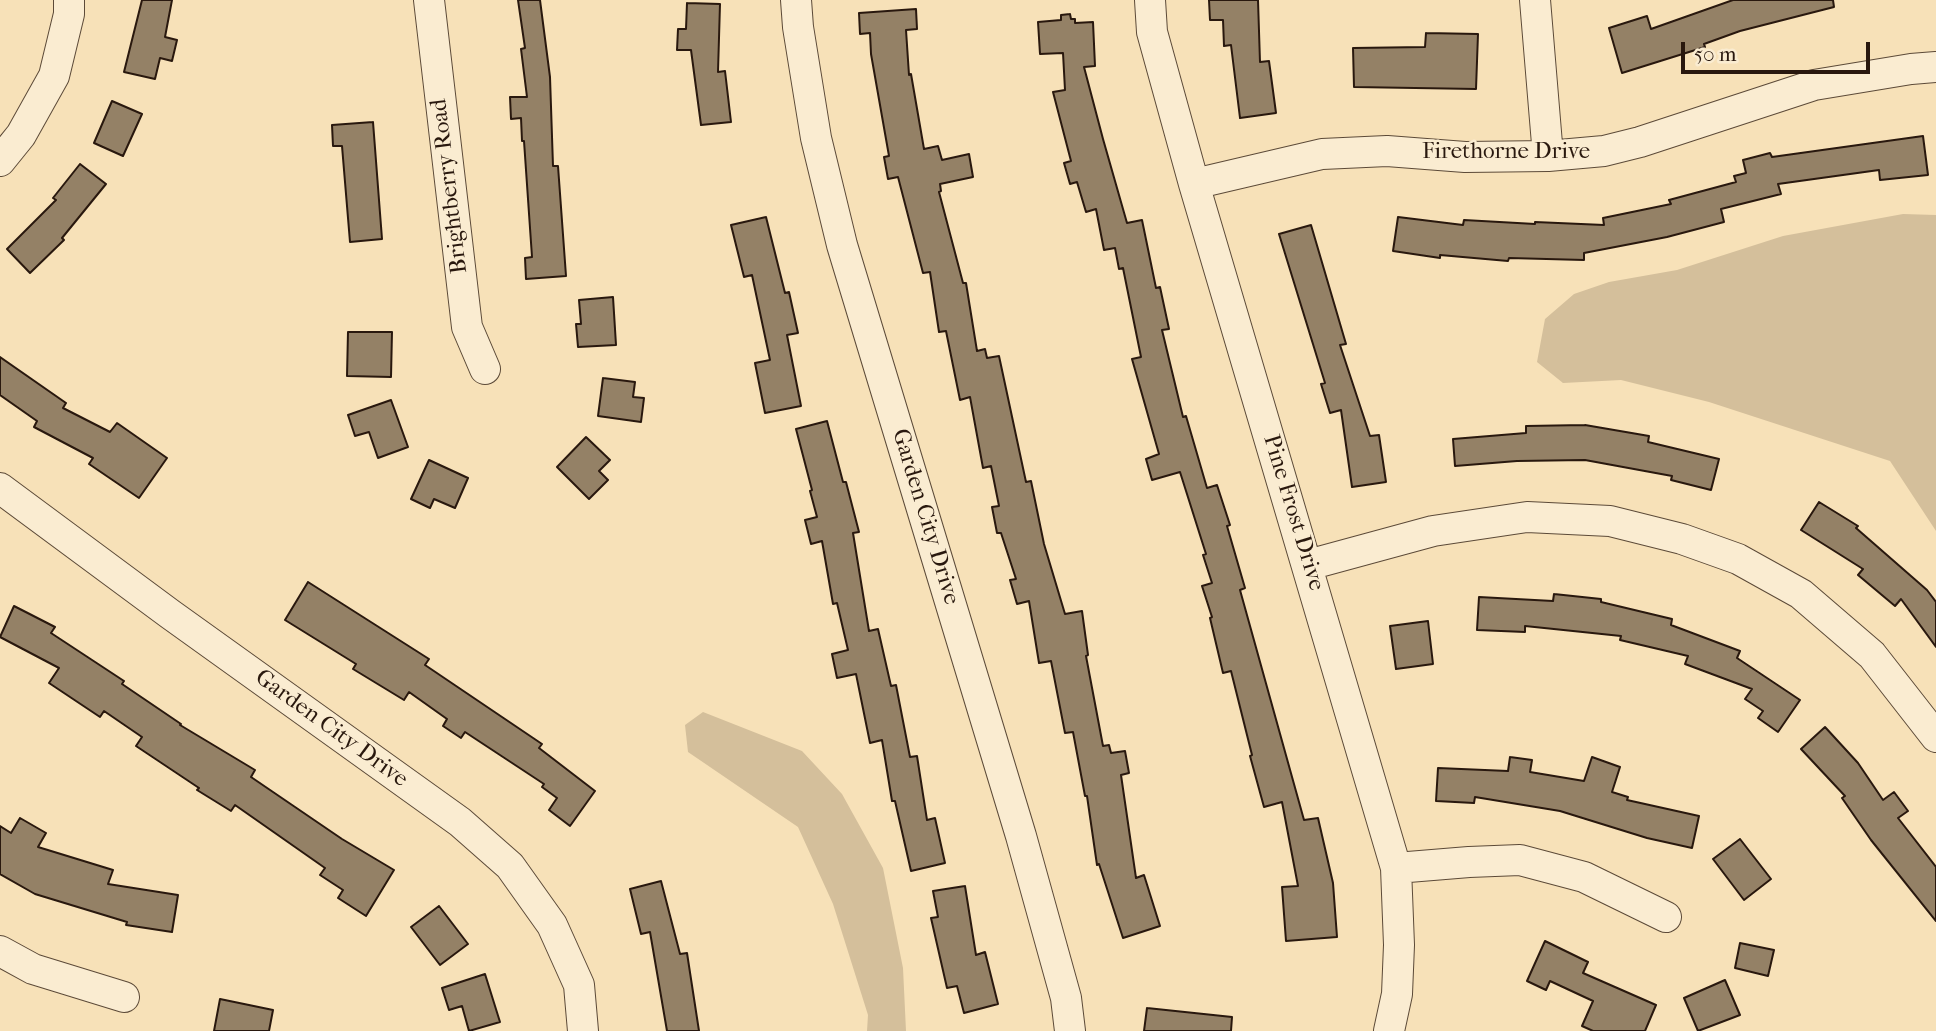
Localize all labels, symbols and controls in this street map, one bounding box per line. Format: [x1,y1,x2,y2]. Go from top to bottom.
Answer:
scale bar [1684,28,1873,72]
text: 50 m [1694,42,1737,66]
street label: Brightberry Road [426,97,474,275]
street label: Firethorne Drive [1422,138,1590,166]
street label: Garden City Drive [885,426,965,608]
street label: Pine Frost Drive [1256,432,1330,594]
street label: Garden City Drive [249,664,413,794]

